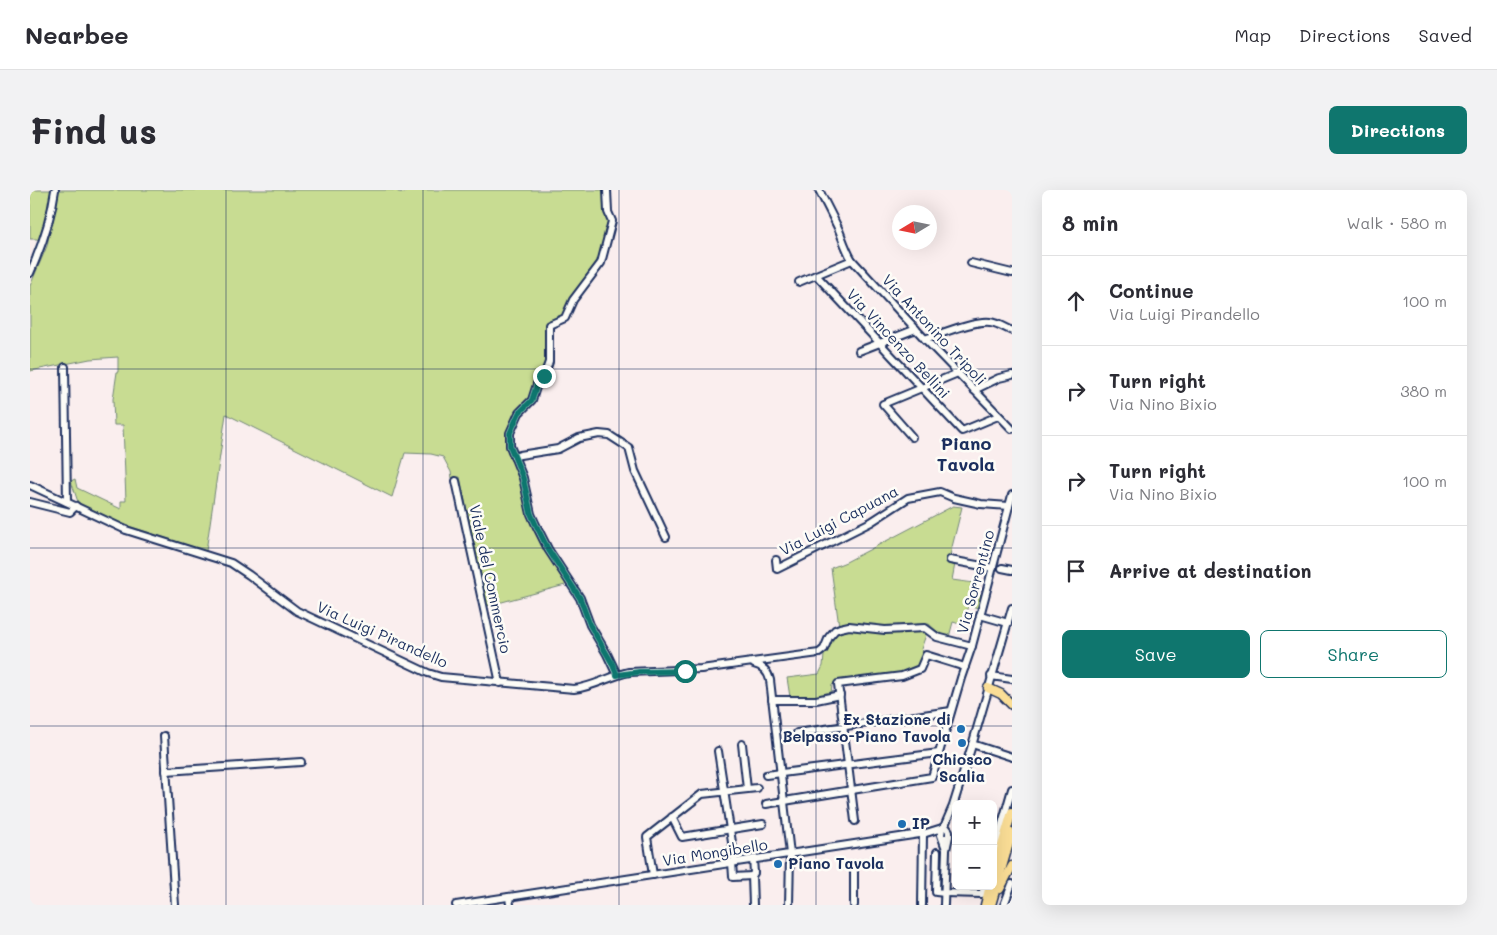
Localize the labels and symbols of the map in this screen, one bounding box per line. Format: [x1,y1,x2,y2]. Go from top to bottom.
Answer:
north arrow [892,205,937,250]
street label: Via Antonino Tripoli [878,270,991,389]
street label: Via Vincenzo Bellini [843,284,955,402]
route end [533,365,556,388]
district label: Piano Tavola [937,431,995,476]
street label: Via Luigi Capuana [776,480,901,560]
street label: Viale del Commercio [465,503,517,655]
street label: Via Sorrentino [952,527,999,636]
street label: Via Luigi Pirandello [314,596,451,672]
route start [674,660,697,683]
place label: Ex Stazione di Belpasso-Piano Tavola [782,709,951,746]
marker: Ex Stazione di Belpasso-Piano Tavola [955,723,967,735]
marker: Chiosco Scalia [956,737,968,749]
place label: Chiosco Scalia [932,749,992,786]
place label: IP [912,813,930,833]
marker: IP [896,818,908,830]
street label: Via Mongibello [661,834,769,870]
place label: Piano Tavola [788,853,884,873]
marker: Piano Tavola [772,858,784,870]

